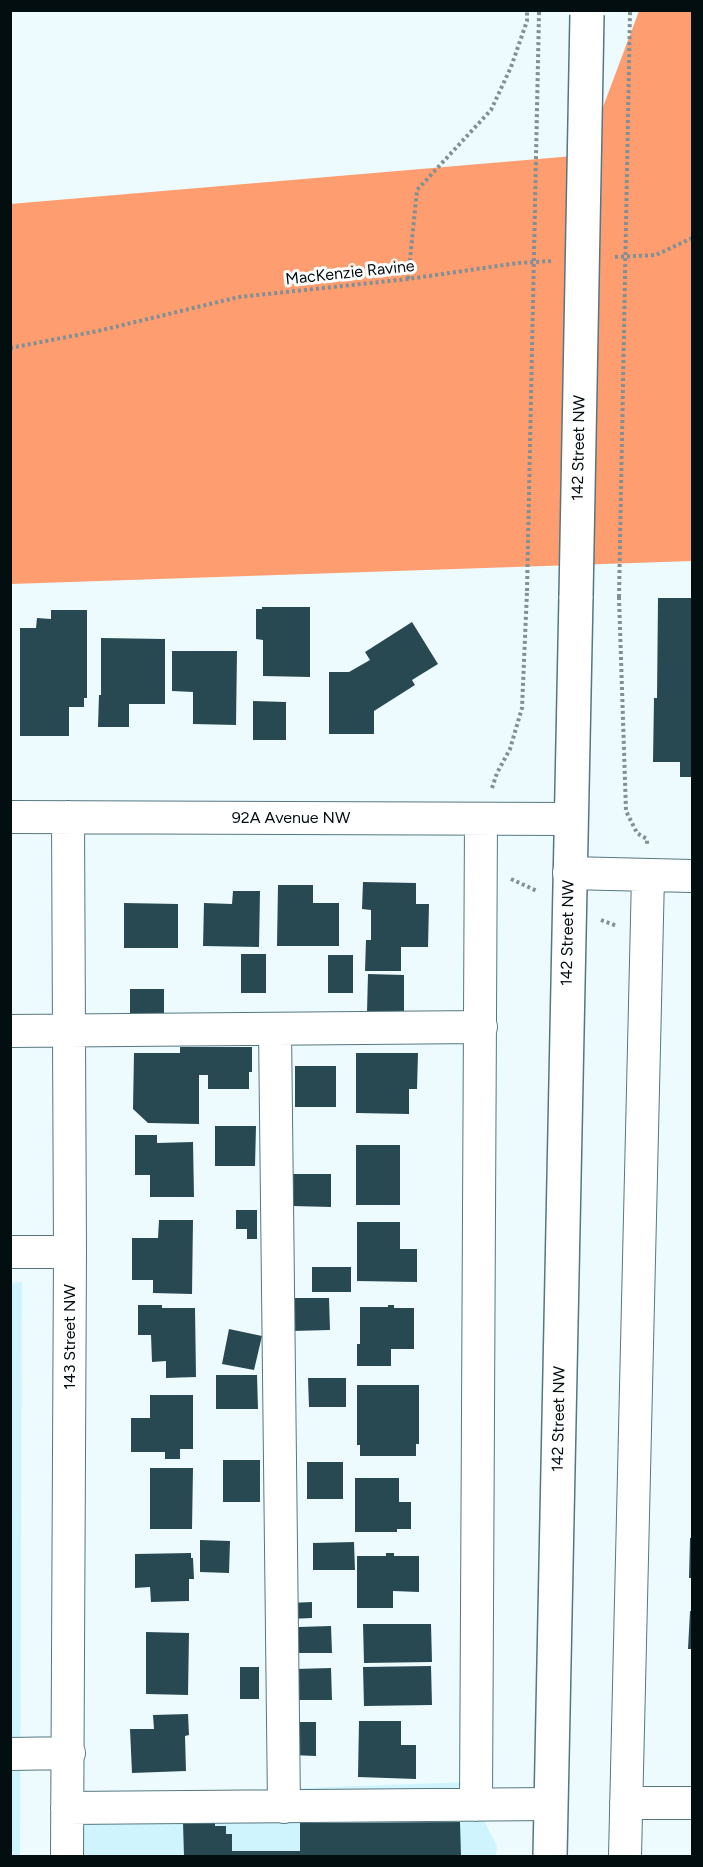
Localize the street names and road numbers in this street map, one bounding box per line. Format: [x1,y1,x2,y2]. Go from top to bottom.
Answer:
street label: MacKenzie Ravine [285,257,415,289]
street label: 142 Street NW [568,395,590,501]
street label: 92A Avenue NW [232,808,350,828]
street label: 142 Street NW [557,880,579,986]
street label: 143 Street NW [60,1284,80,1390]
street label: 142 Street NW [548,1366,570,1472]

